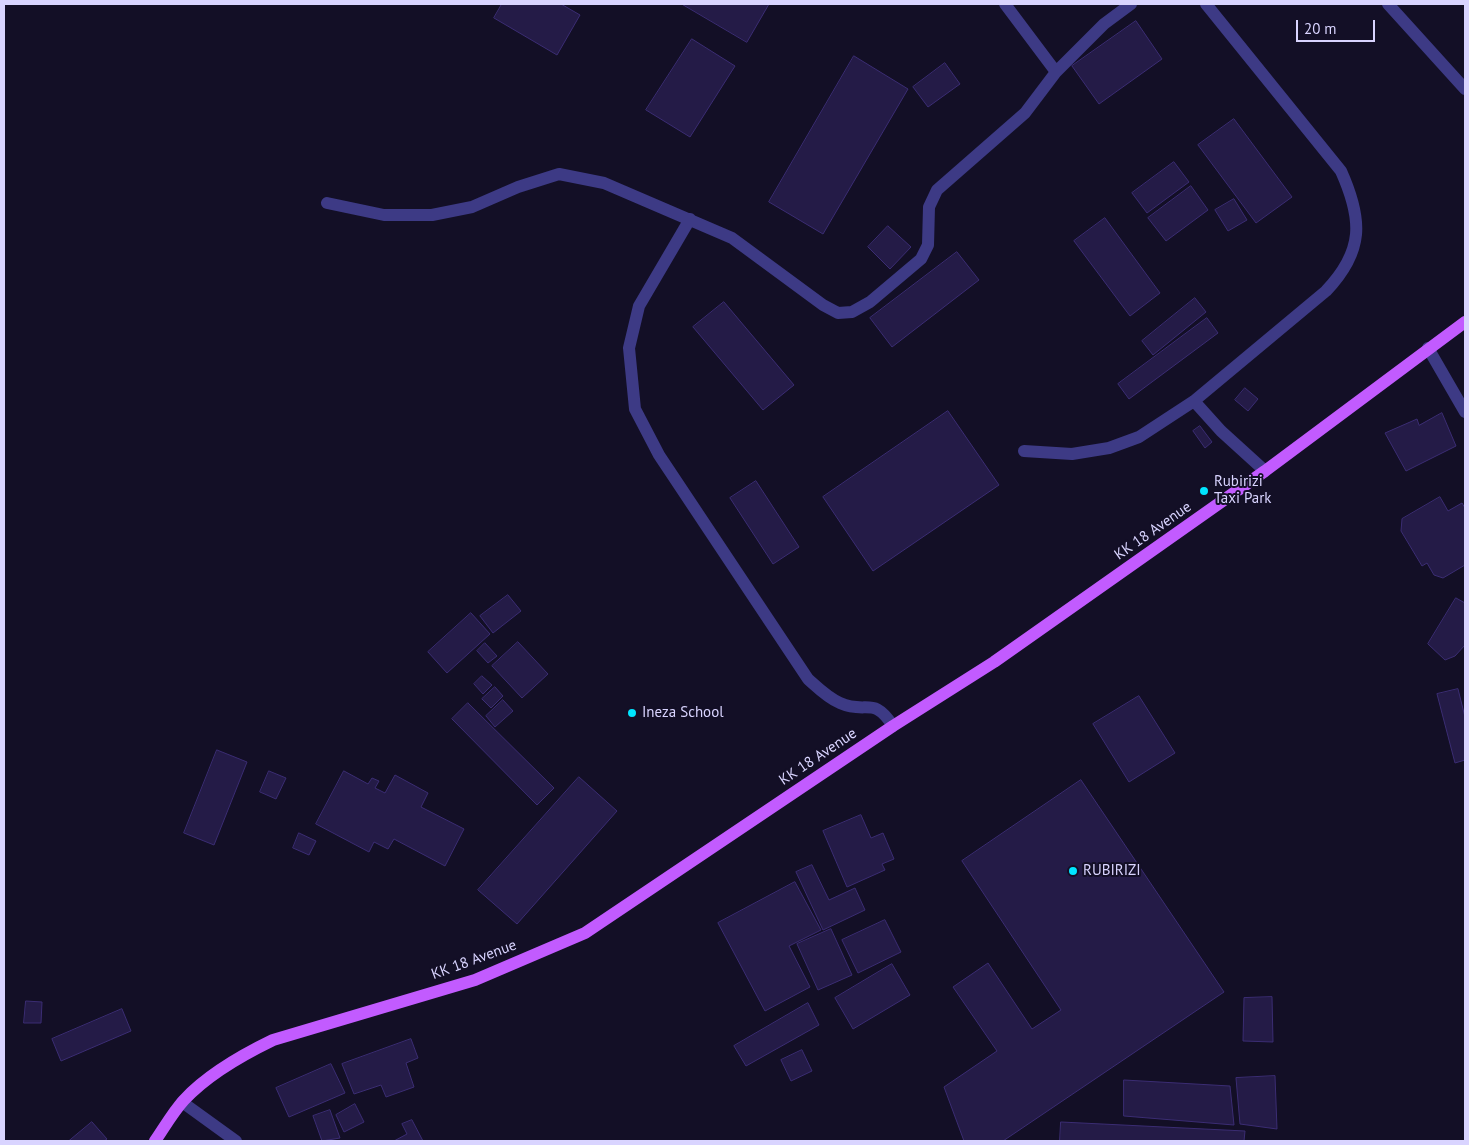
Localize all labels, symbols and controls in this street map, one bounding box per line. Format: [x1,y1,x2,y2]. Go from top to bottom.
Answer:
scale bar [1299,10,1378,42]
text: 20 m [1304,19,1337,38]
place label: Rubirizi Taxi Park [1214,473,1272,508]
marker: Rubirizi Taxi Park [1198,485,1210,497]
street label: KK 18 Avenue [1111,498,1195,564]
place label: Ineza School [642,704,724,722]
marker: Ineza School [626,707,638,719]
street label: KK 18 Avenue [776,725,860,789]
place label: RUBIRIZI [1083,862,1141,880]
marker: RUBIRIZI [1067,865,1079,877]
street label: KK 18 Avenue [429,936,519,984]

